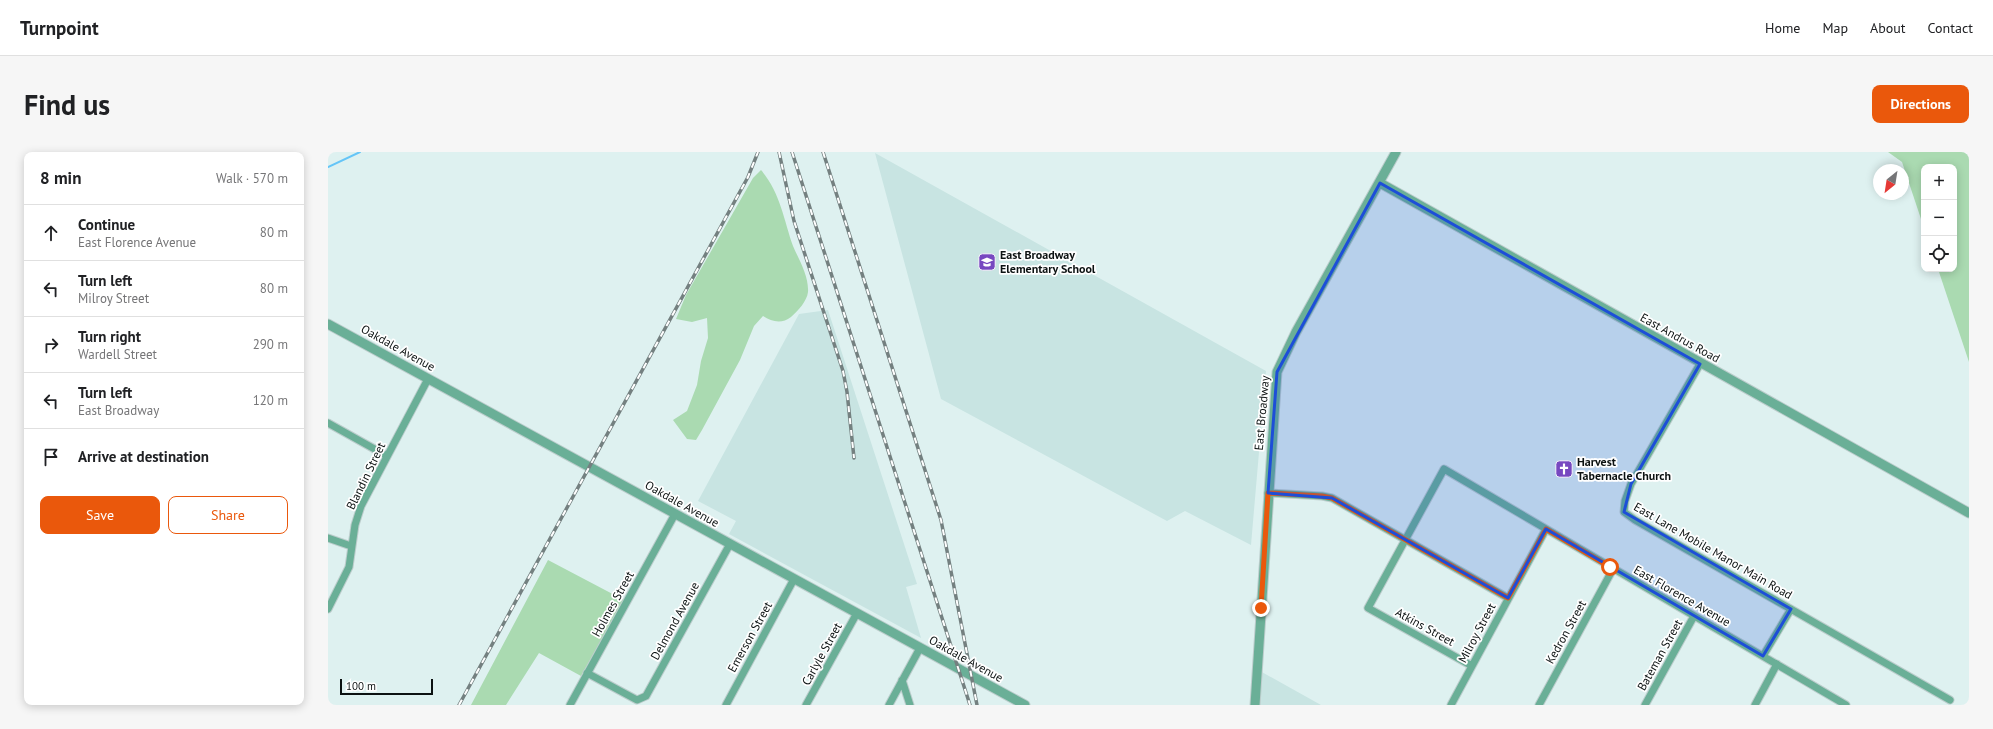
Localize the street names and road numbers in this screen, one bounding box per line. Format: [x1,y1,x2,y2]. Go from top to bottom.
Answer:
street label: East Andrus Road [1638,310,1723,366]
street label: Oakdale Avenue [359,321,438,374]
street label: East Broadway [1251,375,1272,451]
street label: Blandin Street [343,440,388,512]
street label: Oakdale Avenue [643,477,722,530]
street label: East Lane Mobile Manor Main Road [1631,499,1795,602]
street label: East Florence Avenue [1631,562,1733,629]
street label: Holmes Street [588,568,637,639]
street label: Delmond Avenue [647,579,702,662]
street label: Kedron Street [1542,597,1589,666]
street label: Emerson Street [724,599,775,675]
street label: Milroy Street [1455,600,1499,665]
street label: Atkins Street [1393,604,1457,649]
street label: Bateman Street [1634,617,1685,693]
street label: Carlyle Street [798,620,845,688]
street label: Oakdale Avenue [927,632,1006,685]

